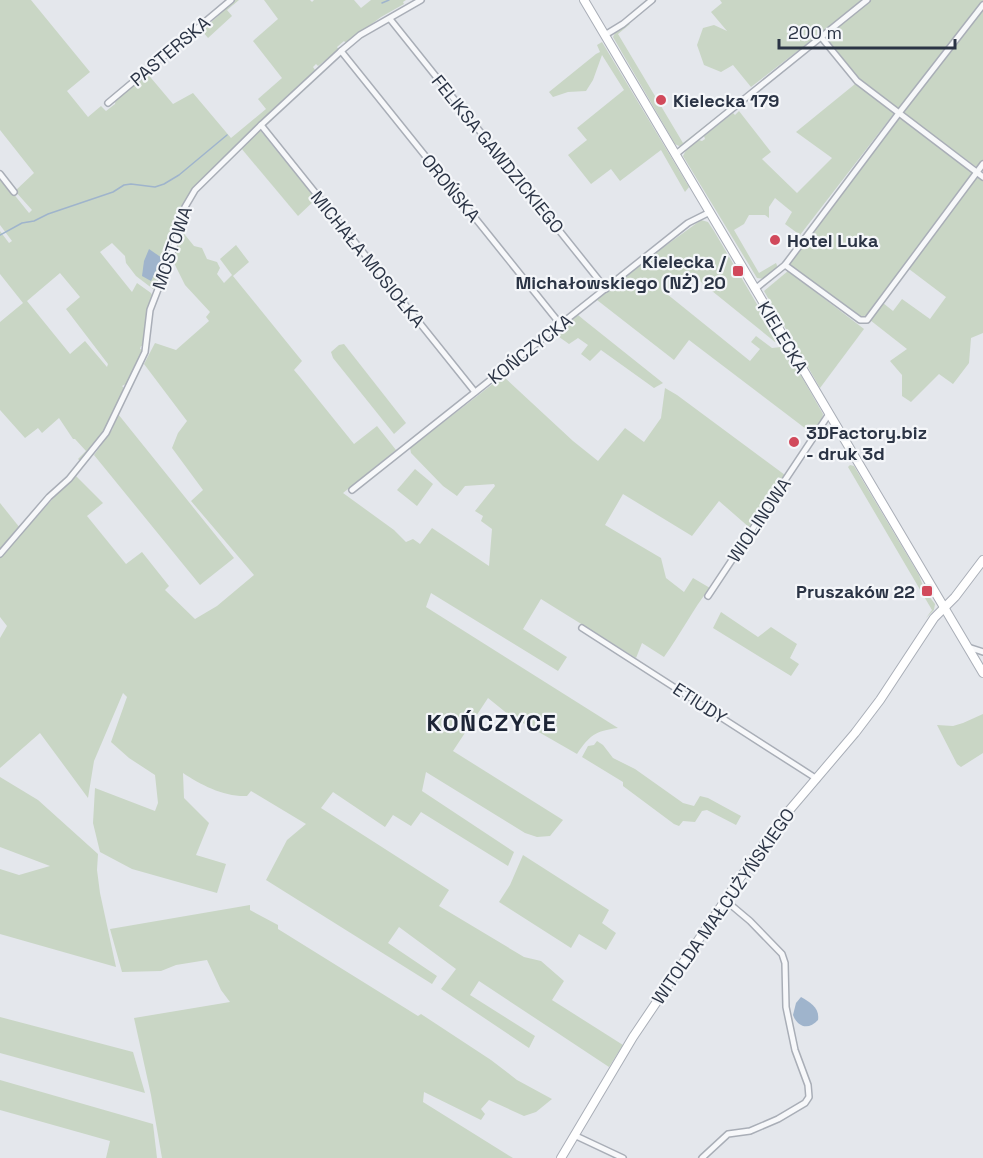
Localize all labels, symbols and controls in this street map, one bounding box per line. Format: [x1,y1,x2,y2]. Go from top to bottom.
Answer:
street label: PASTERSKA [125,11,215,91]
scale bar [779,12,954,50]
text: 200 m [788,21,842,44]
street label: FELIKSA GAWDZICKIEGO [427,70,569,238]
place label: Kielecka 179 [673,89,779,112]
marker: Kielecka 179 [654,93,668,107]
street label: OROŃSKA [417,149,485,227]
street label: MICHAŁA MOSIOŁKA [306,186,430,332]
street label: MOSTOWA [147,203,197,293]
place label: Hotel Luka [787,229,879,252]
marker: Hotel Luka [768,233,782,247]
place label: Kielecka / Michałowskiego (NŻ) 20 [515,250,727,294]
marker: Kielecka / Michałowskiego (NŻ) 20 [731,264,745,278]
street label: KIELECKA [753,297,813,377]
street label: KOŃCZYCKA [483,309,577,389]
place label: 3DFactory.biz - druk 3d [806,421,927,465]
marker: 3DFactory.biz - druk 3d [787,435,801,449]
street label: WIOLINOWA [722,473,796,567]
place label: Pruszaków 22 [796,580,915,603]
marker: Pruszaków 22 [920,584,934,598]
street label: ETIUDY [669,677,731,729]
district label: KOŃCZYCE [427,707,557,738]
street label: WITOLDA MAŁCUŻYŃSKIEGO [646,803,800,1009]

